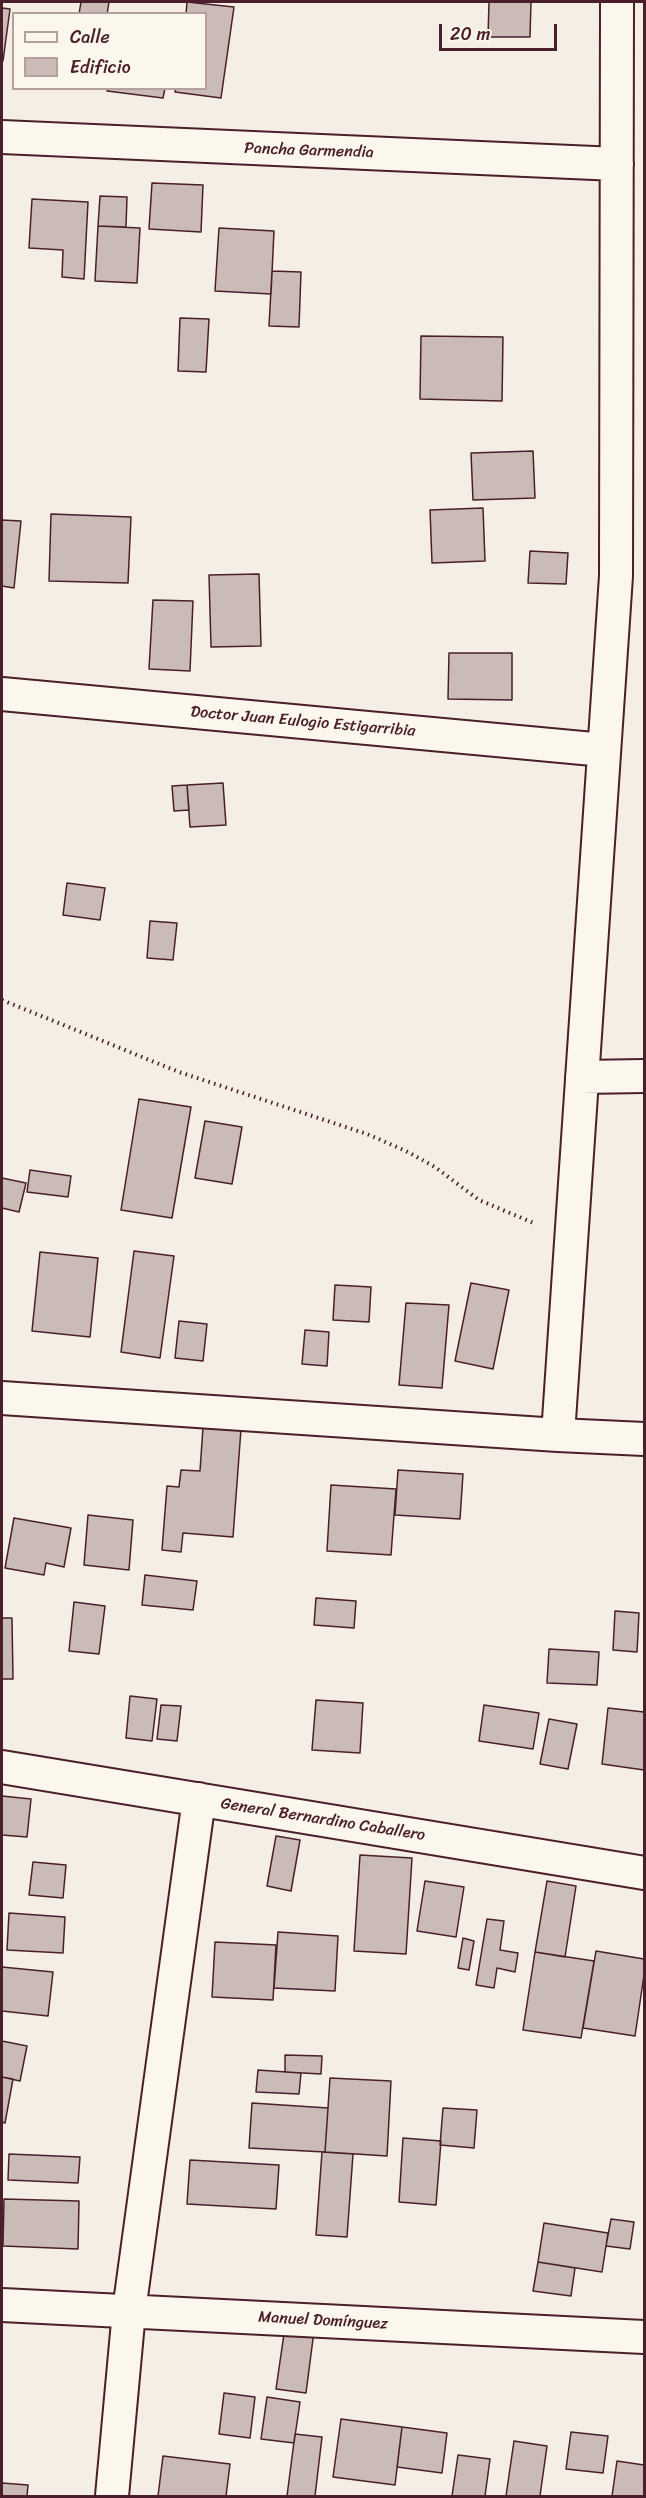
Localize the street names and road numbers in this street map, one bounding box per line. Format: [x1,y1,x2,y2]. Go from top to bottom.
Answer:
street label: Pancha Garmendia [244,139,374,163]
street label: Doctor Juan Eulogio Estigarribia [190,703,416,741]
street label: General Bernardino Caballero [219,1794,427,1846]
street label: Manuel Domínguez [258,2308,388,2334]

